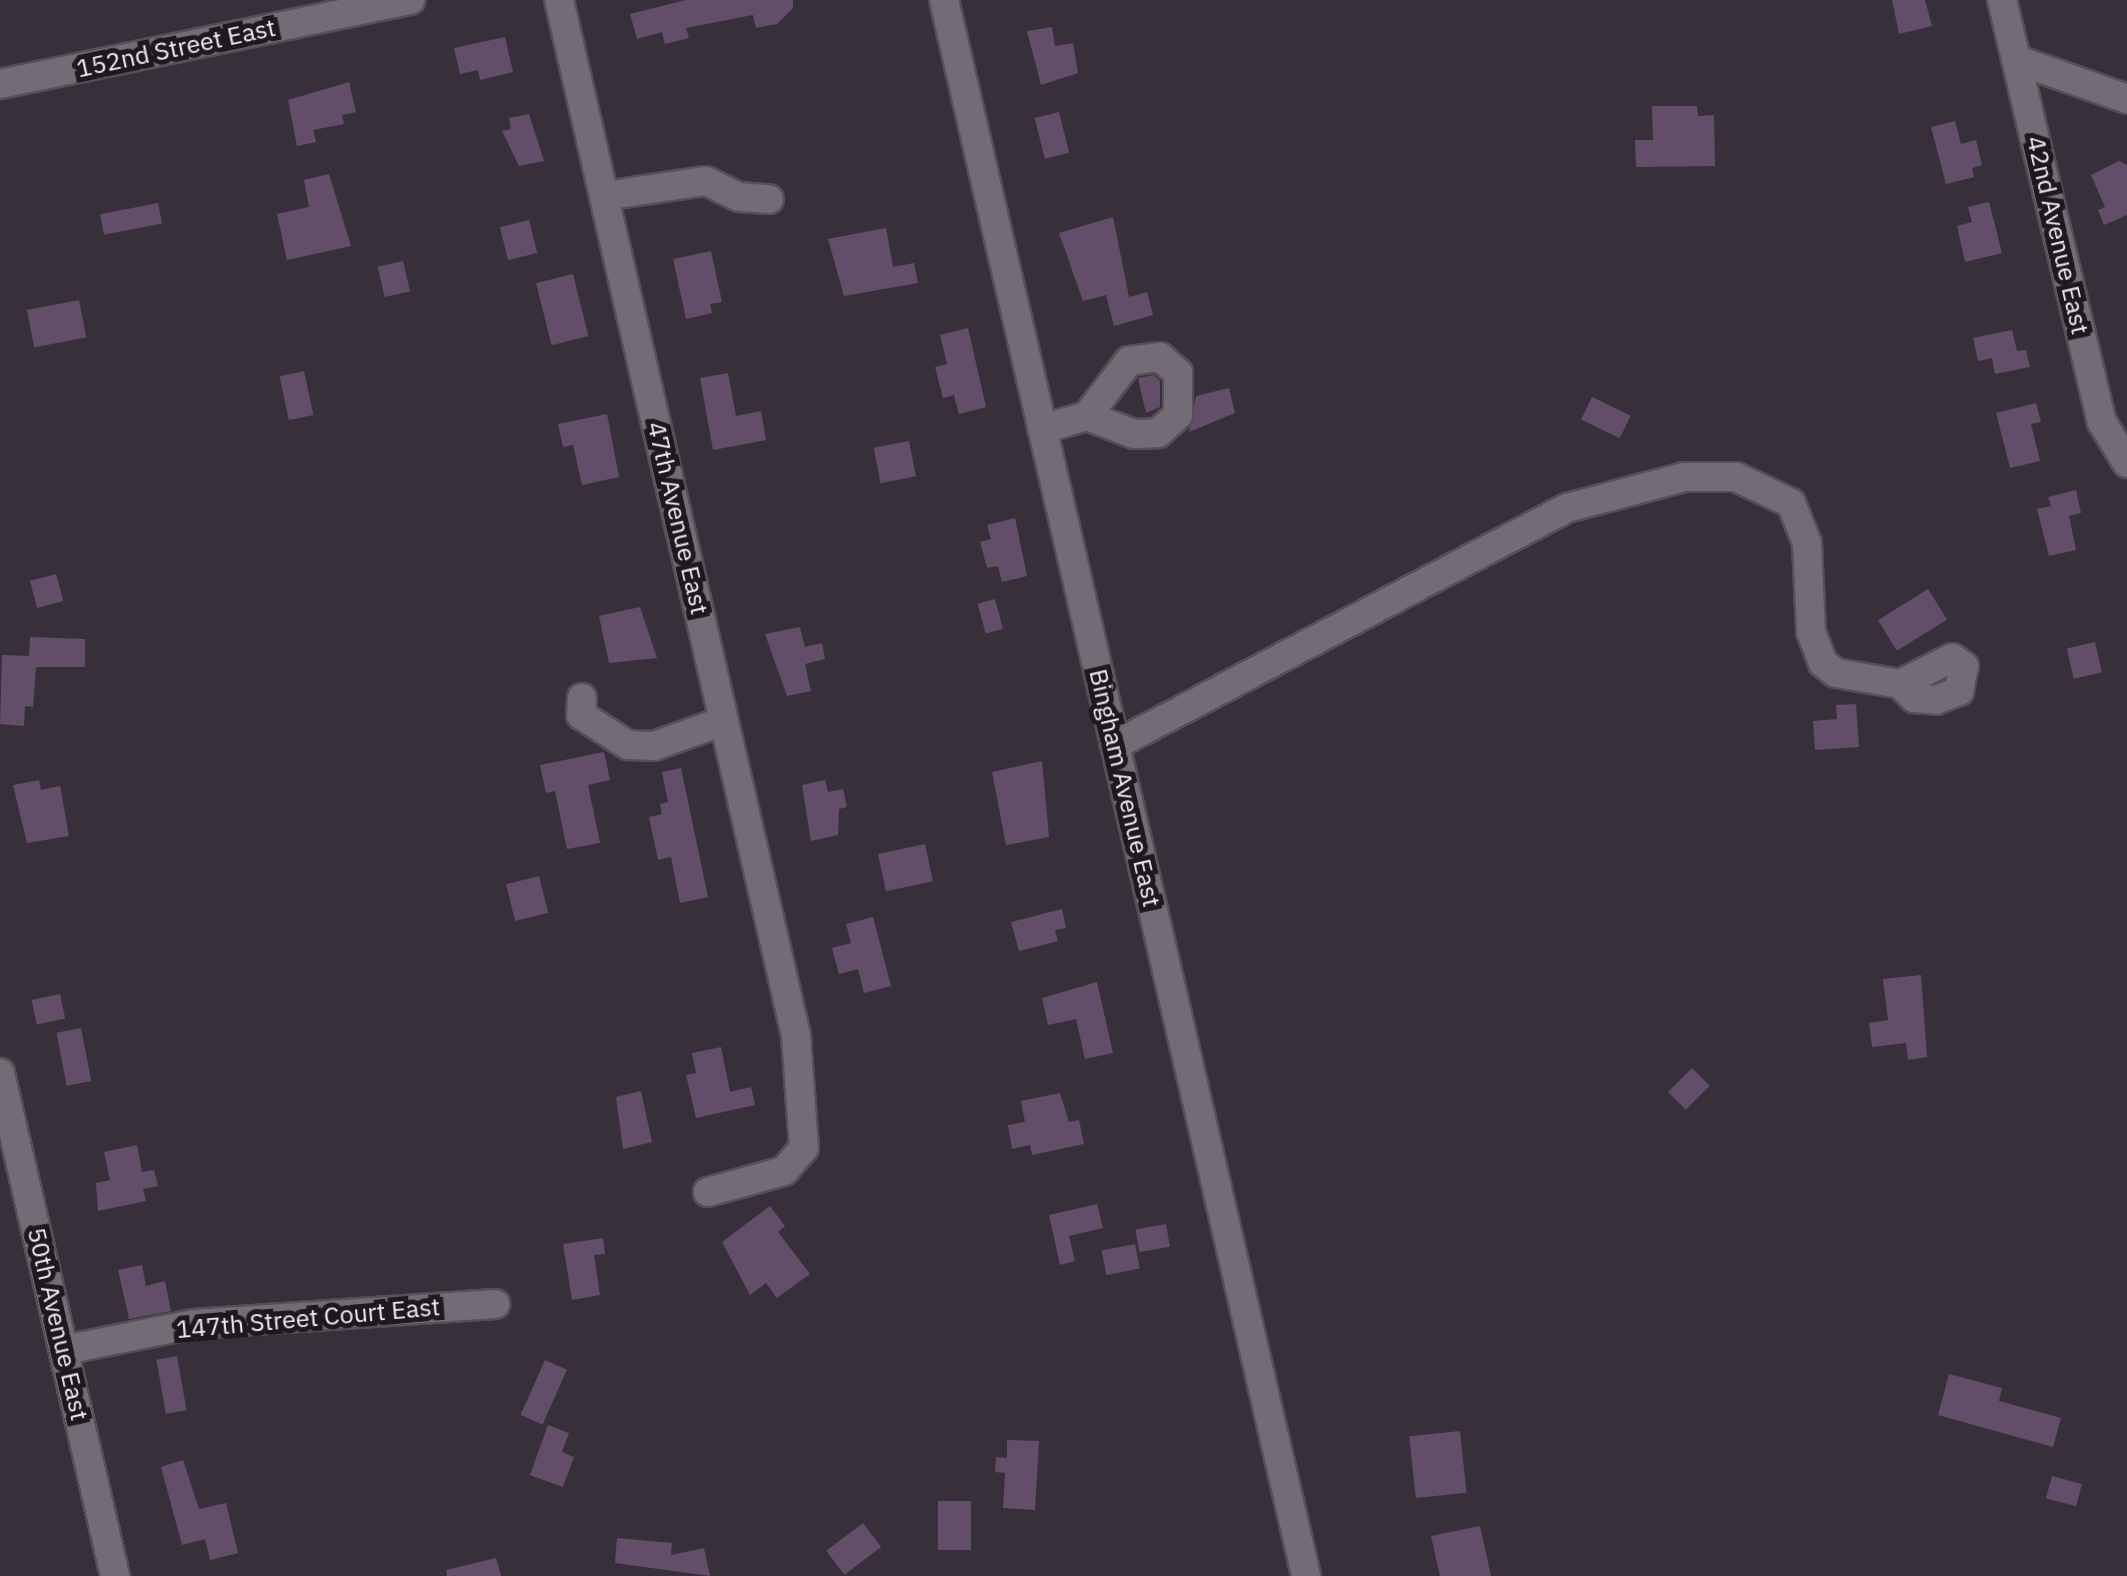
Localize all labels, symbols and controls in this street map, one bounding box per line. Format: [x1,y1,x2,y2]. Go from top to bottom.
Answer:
street label: 152nd Street East [74,12,278,84]
street label: 42nd Avenue East [2021,133,2095,337]
street label: 47th Avenue East [641,419,715,617]
street label: Bingham Avenue East [1083,666,1167,910]
street label: 50th Avenue East [21,1225,95,1423]
street label: 147th Street Court East [175,1292,441,1344]

